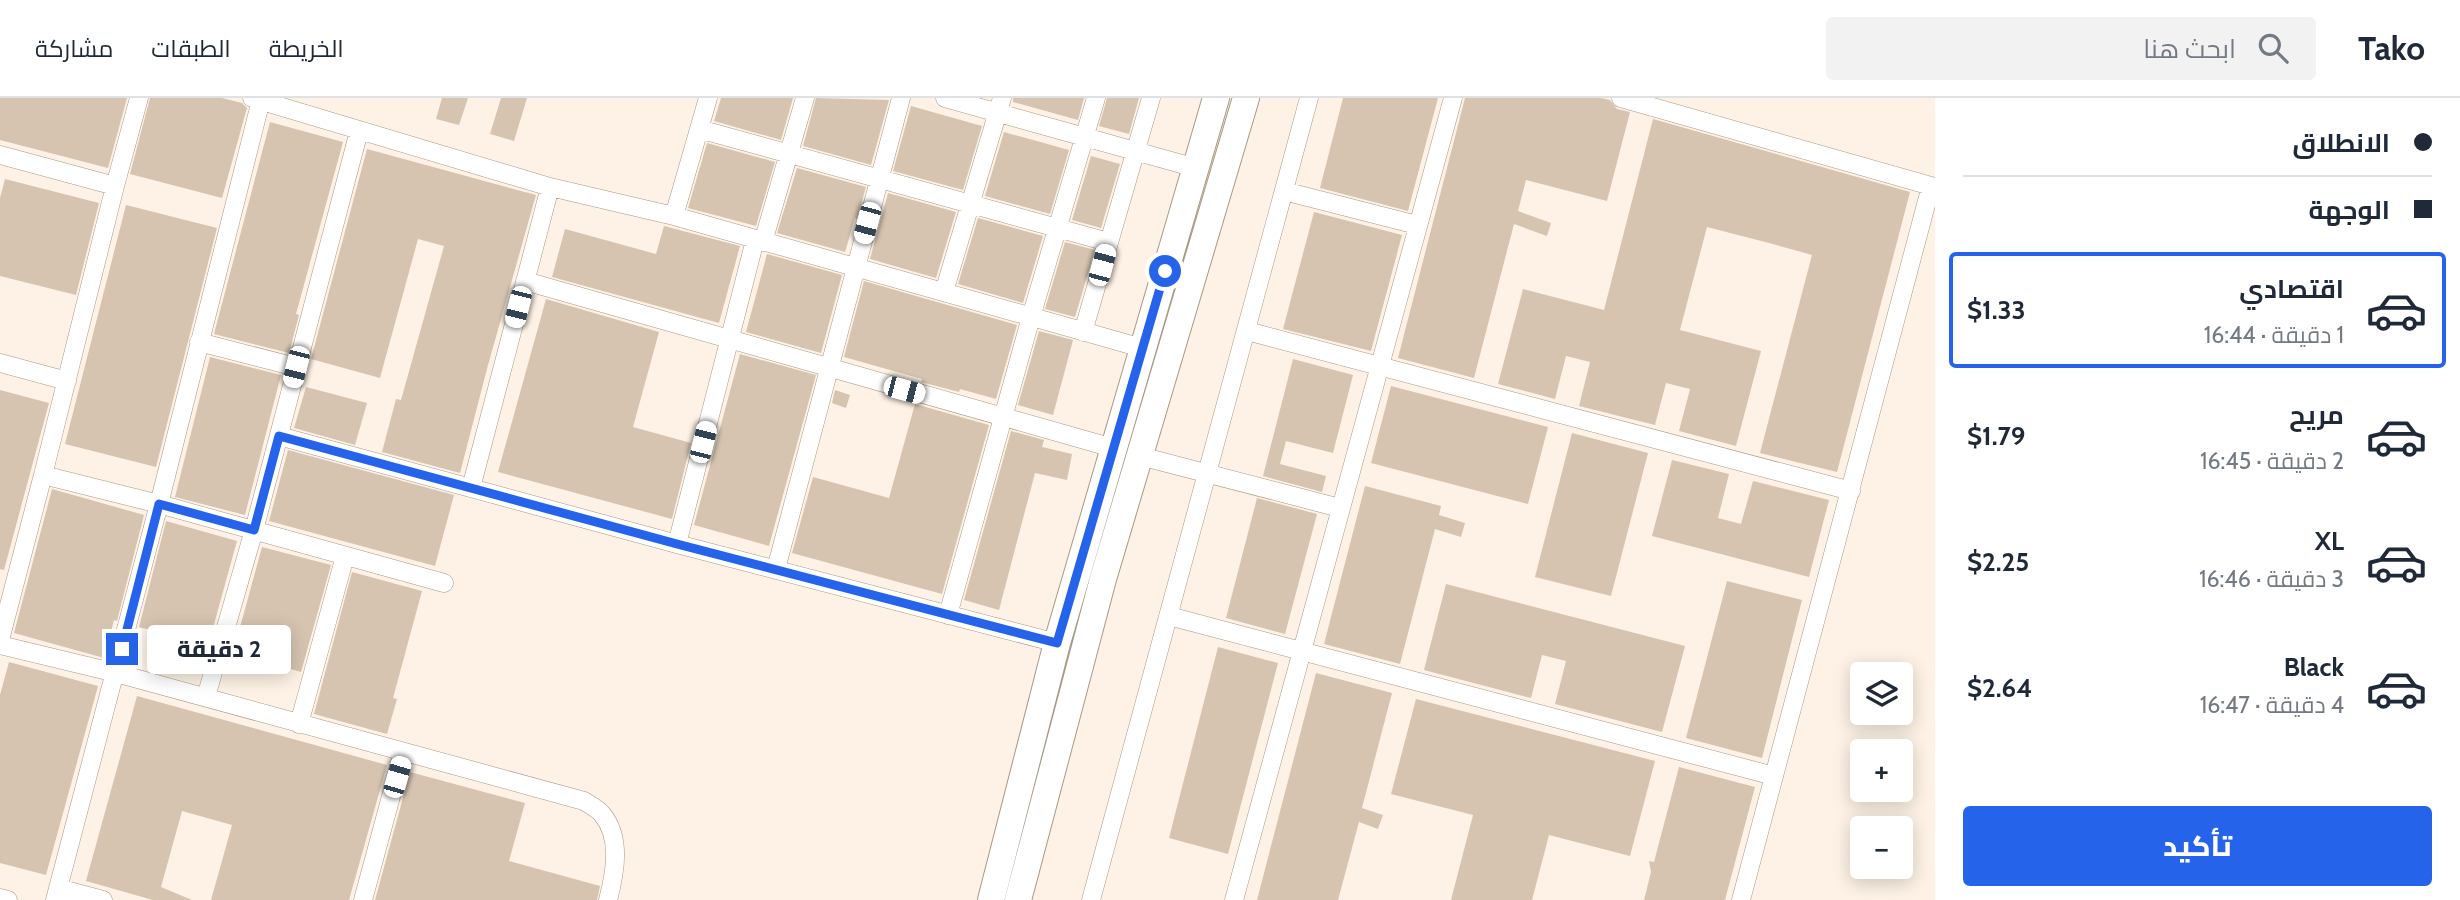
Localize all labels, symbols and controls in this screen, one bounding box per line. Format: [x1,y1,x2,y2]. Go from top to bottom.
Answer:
search box [1826,17,2316,80]
text: Tako [2358,28,2425,68]
icon: search [2254,29,2292,67]
text: ابحث هنا [2143,33,2236,65]
text: مشاركة [35,34,113,63]
text: الطبقات [151,34,231,63]
text: الخريطة [269,34,344,63]
text: الانطلاق [2292,127,2390,159]
text: الوجهة [2309,194,2390,226]
car [852,200,883,246]
car [1087,242,1118,288]
route start [1149,255,1181,287]
text: اقتصادي [2239,273,2344,305]
icon: car [2365,279,2428,342]
car [503,284,534,330]
text: $1.33 [1967,294,2025,326]
text: 1 دقيقة · 16:44 [2204,321,2344,349]
car [281,344,312,390]
car [881,374,928,406]
text: مريح [2289,399,2344,431]
icon: car [2365,405,2428,468]
car [688,419,719,465]
text: $1.79 [1967,420,2025,452]
text: 2 دقيقة · 16:45 [2200,447,2344,475]
text: XL [2315,525,2344,557]
icon: car [2365,531,2428,594]
text: $2.25 [1967,546,2029,578]
text: 3 دقيقة · 16:46 [2199,565,2344,593]
callout: 2 دقيقة [146,624,290,674]
route end [106,633,138,665]
text: 2 دقيقة [177,635,261,663]
text: Black [2284,651,2344,683]
icon: car [2365,657,2428,720]
map controls [1850,662,1913,879]
button: layers [1850,662,1913,725]
text: $2.64 [1967,672,2032,704]
text: 4 دقيقة · 16:47 [2200,691,2344,719]
button: + [1850,739,1913,802]
car [382,754,413,800]
button: تأكيد [1963,806,2432,886]
button: − [1850,816,1913,879]

